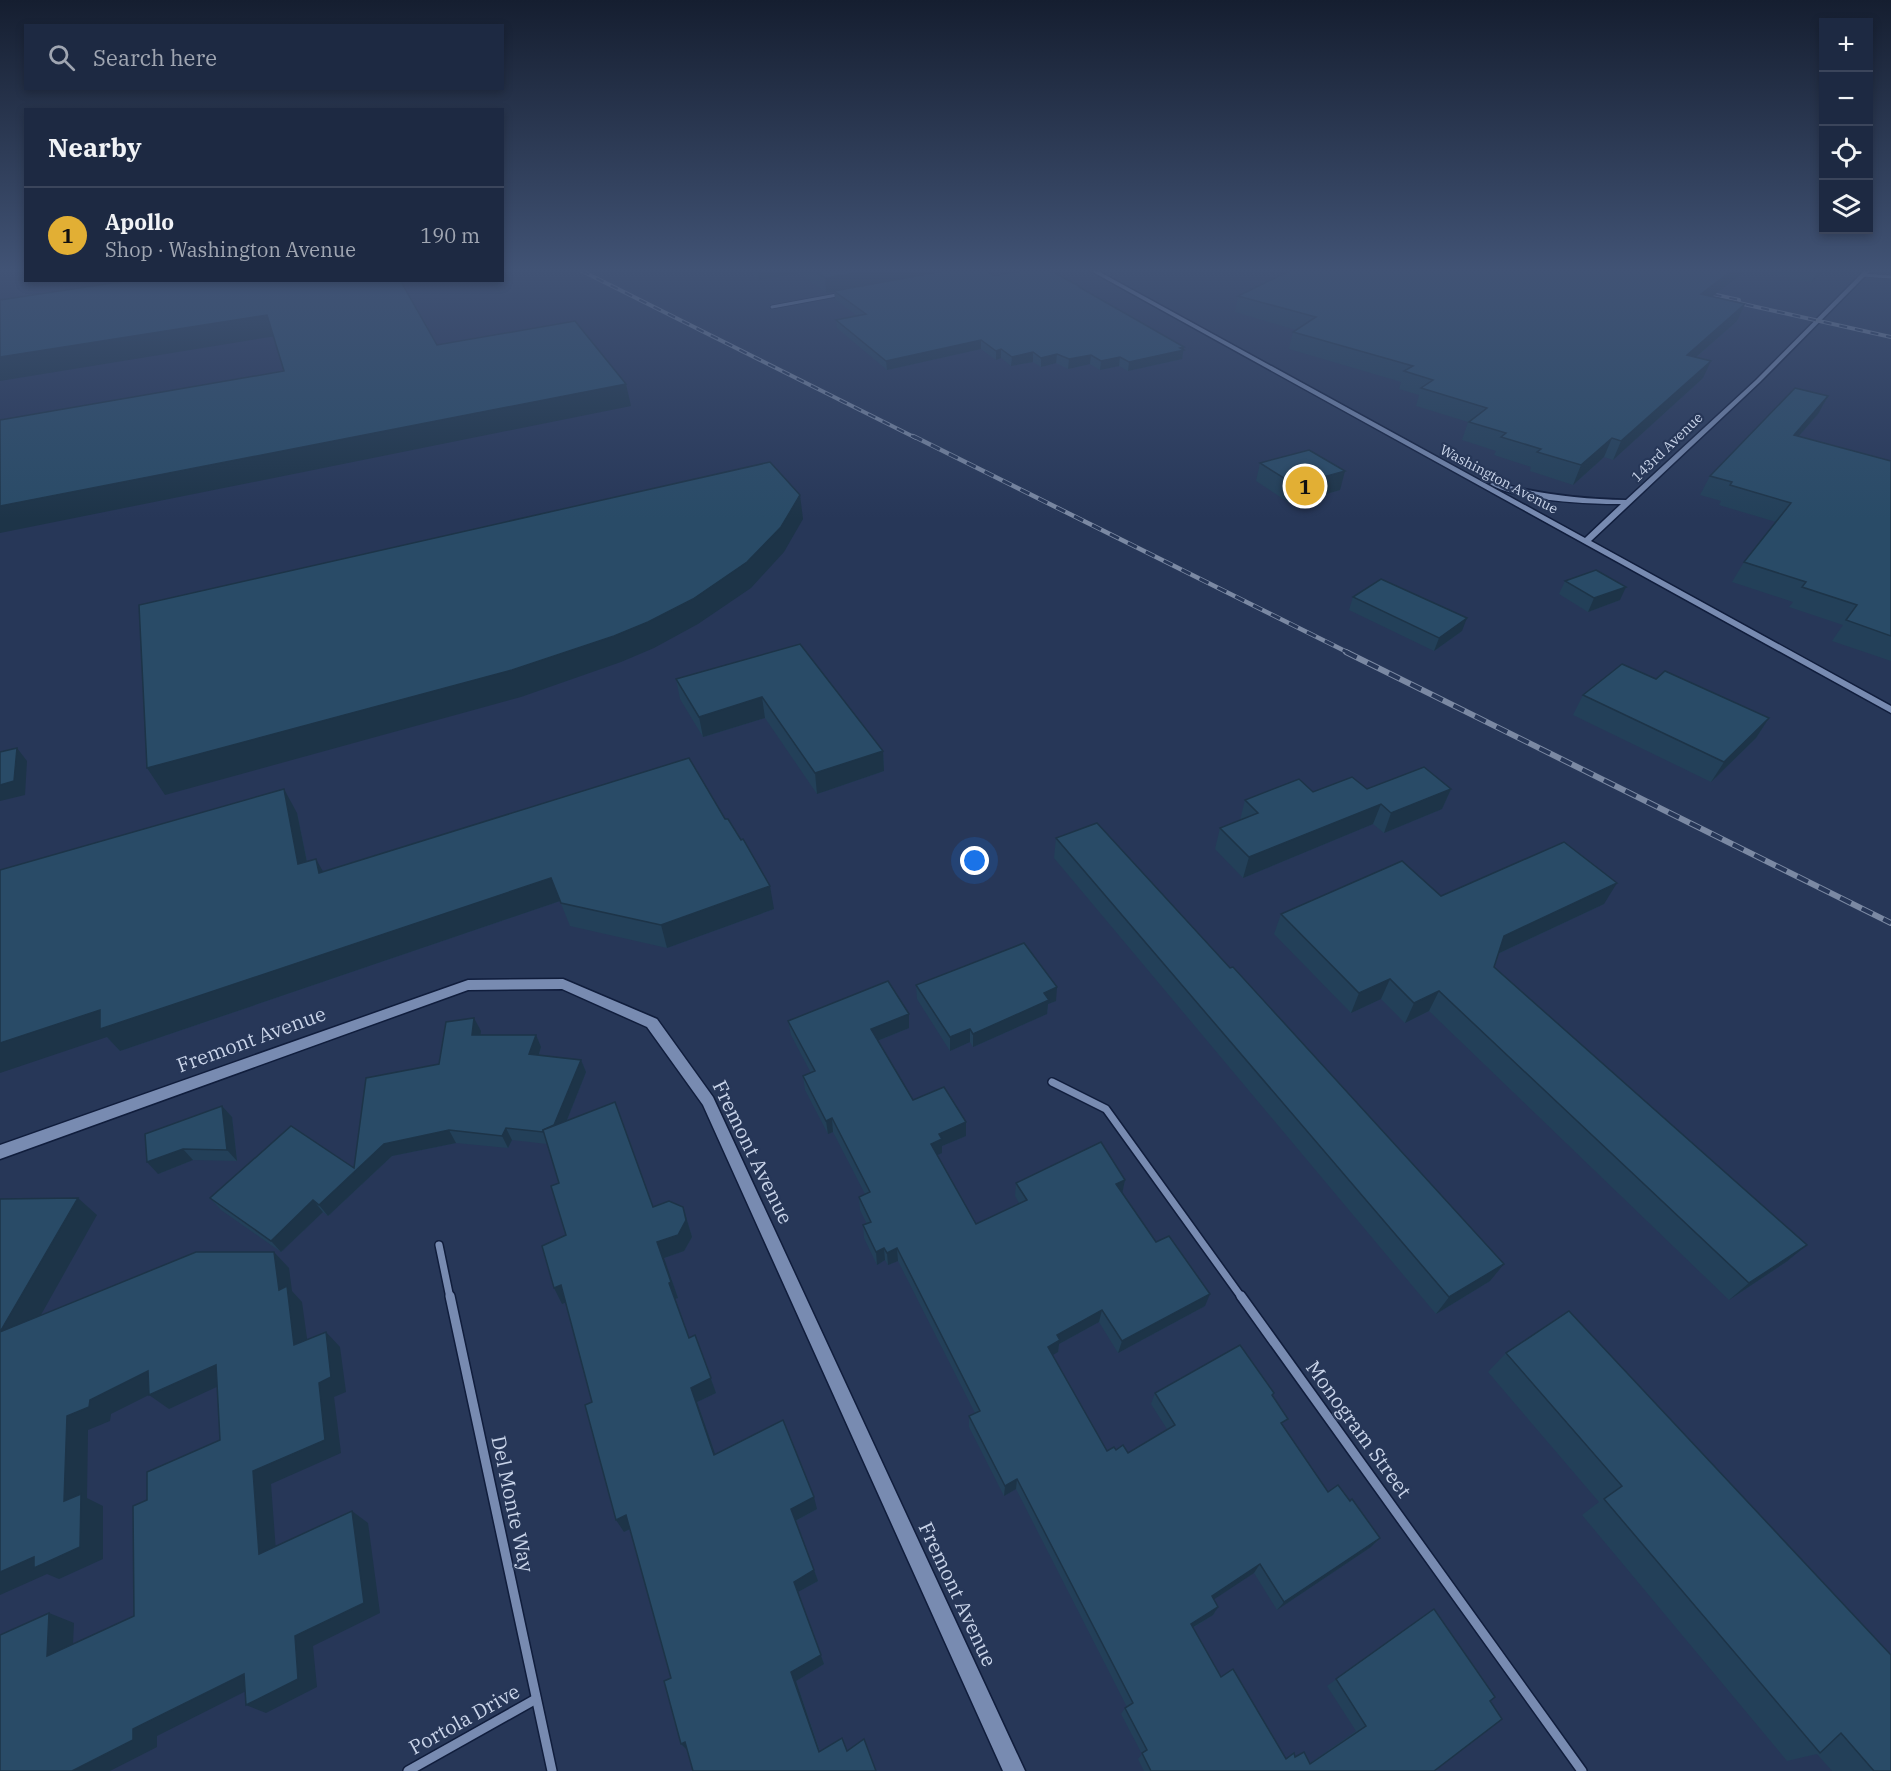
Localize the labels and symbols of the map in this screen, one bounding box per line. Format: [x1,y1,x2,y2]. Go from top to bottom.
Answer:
street label: 143rd Avenue [1628,408,1706,486]
street label: Washington Avenue [1437,440,1561,518]
pin: 1 [1286,464,1324,508]
your location [960,846,989,875]
street label: Fremont Avenue [173,1000,329,1078]
street label: Fremont Avenue [707,1076,799,1228]
street label: Monogram Street [1300,1355,1418,1503]
street label: Del Monte Way [485,1433,541,1575]
street label: Fremont Avenue [913,1517,1003,1671]
street label: Portola Drive [404,1677,524,1761]

